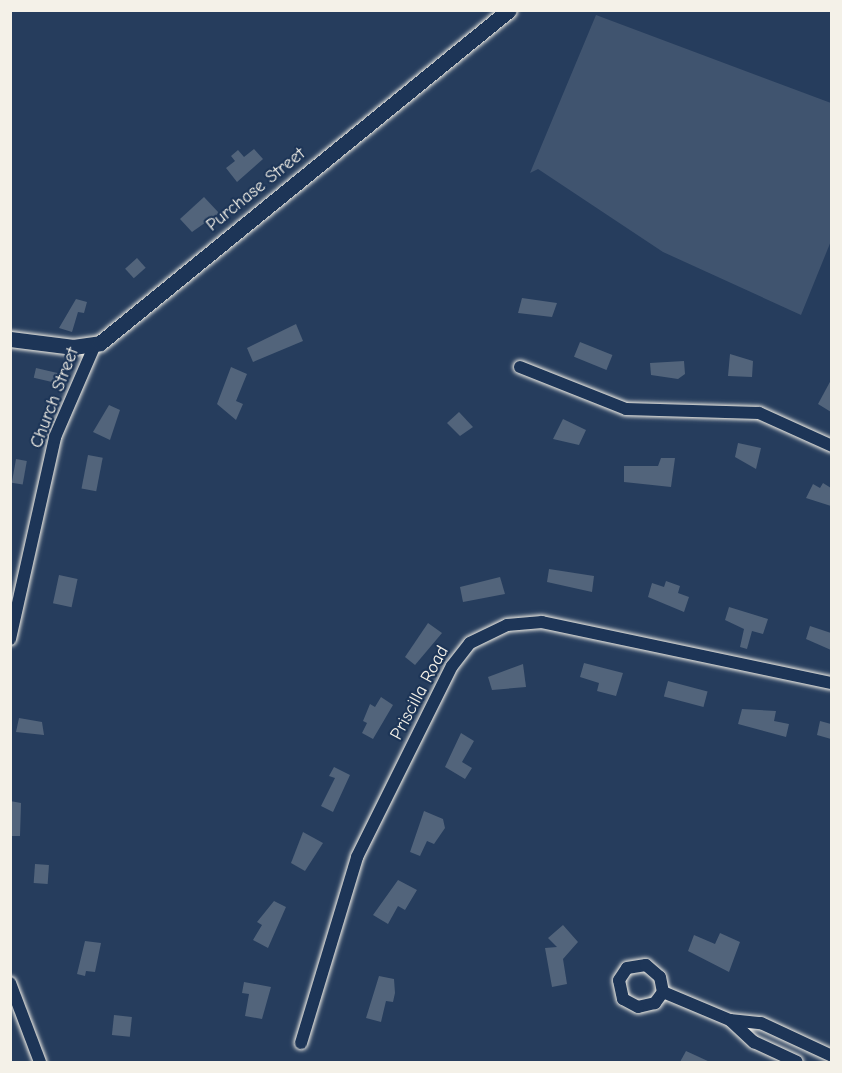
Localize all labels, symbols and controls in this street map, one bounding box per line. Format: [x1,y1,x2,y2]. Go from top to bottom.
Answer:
street label: Purchase Street [202,144,310,236]
street label: Church Street [26,345,84,451]
street label: Priscilla Road [386,642,454,744]

